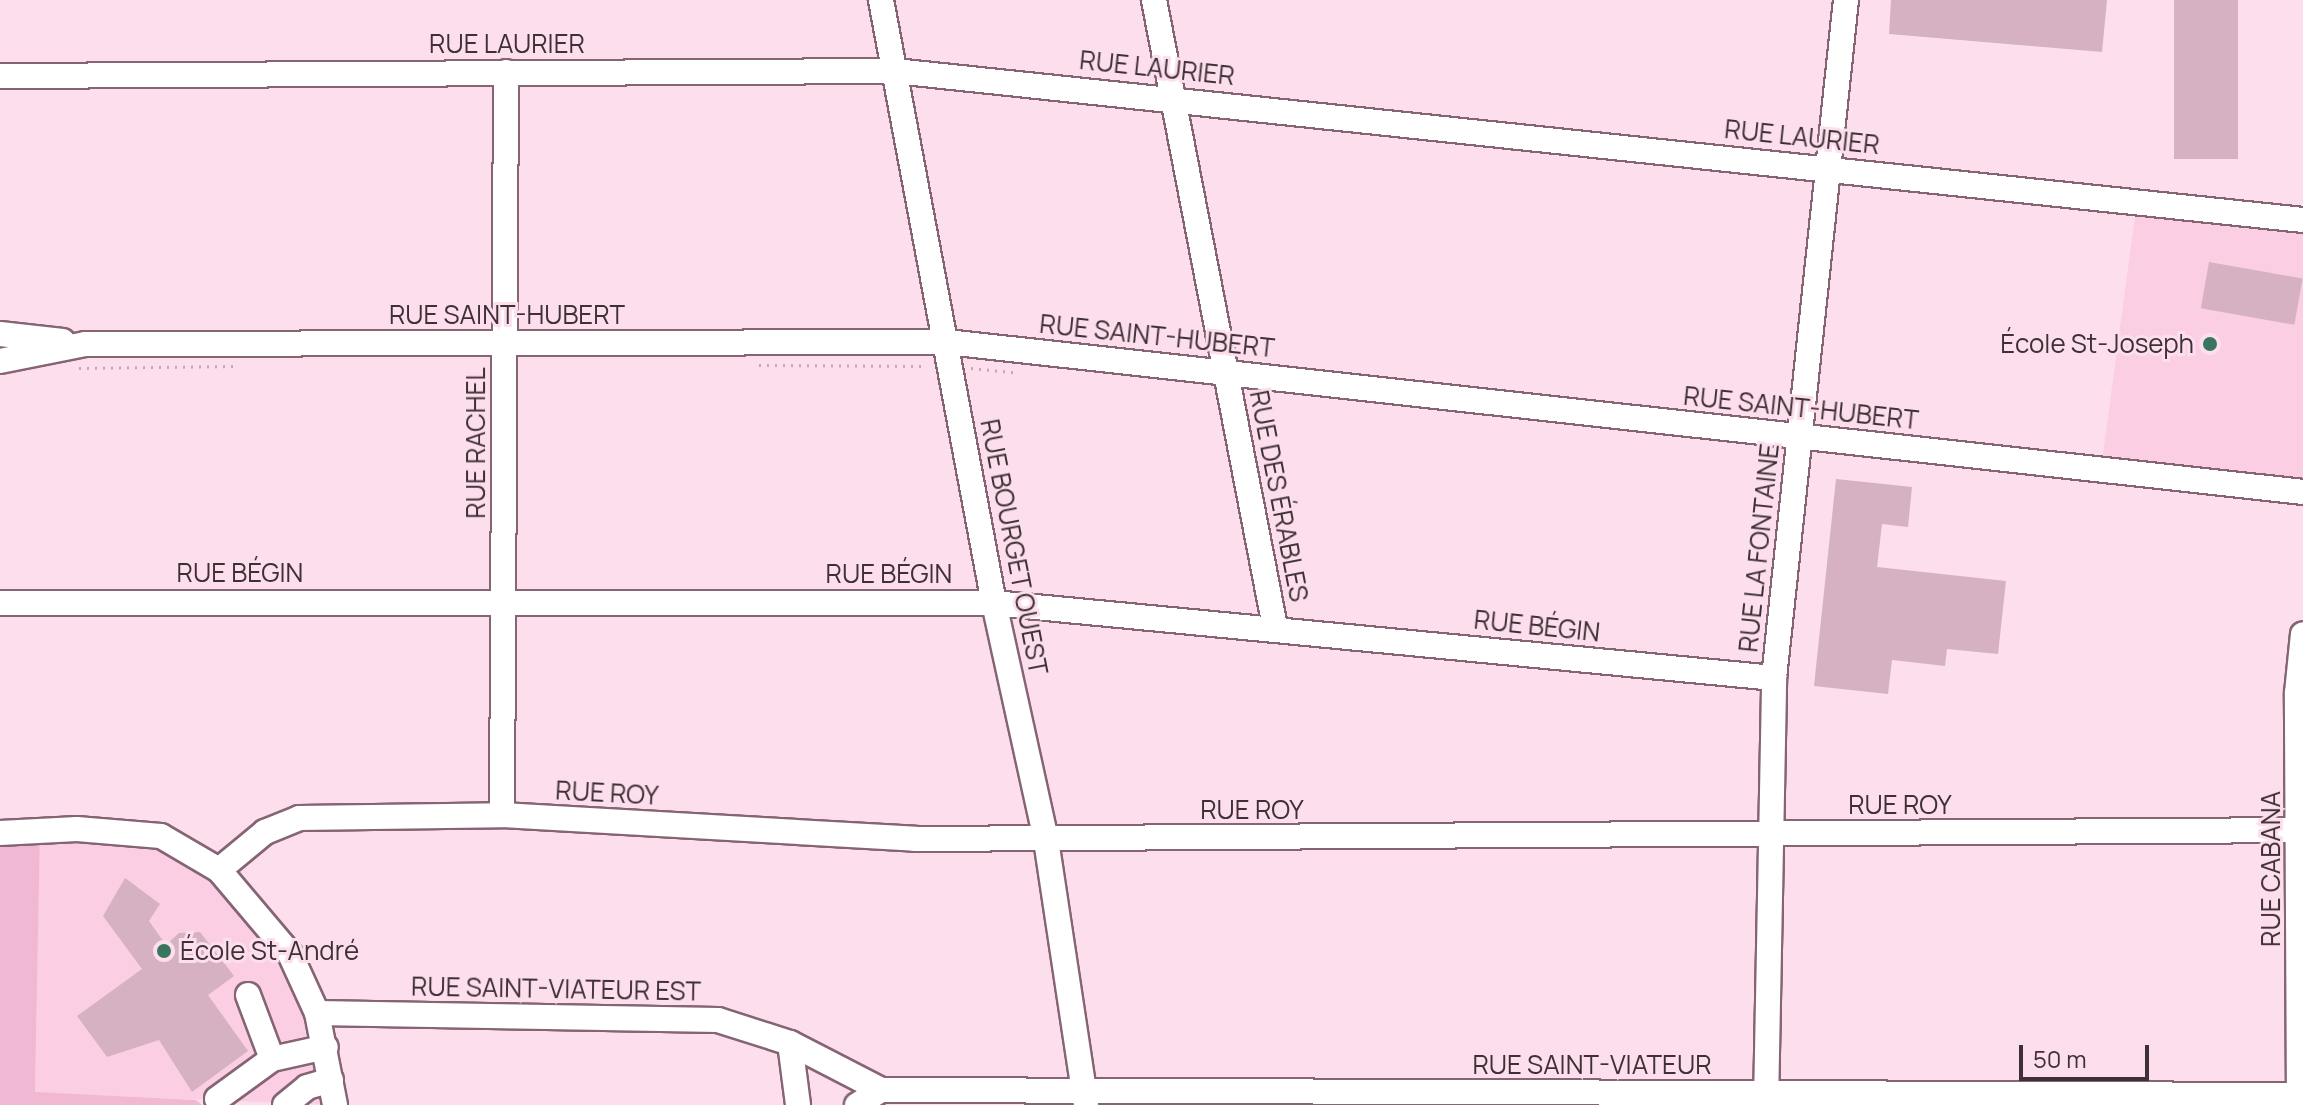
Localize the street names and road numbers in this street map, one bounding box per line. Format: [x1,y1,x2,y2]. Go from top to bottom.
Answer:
street label: RUE LAURIER [429,28,585,60]
street label: RUE LAURIER [1078,44,1236,92]
street label: RUE LAURIER [1723,113,1881,161]
street label: RUE SAINT-HUBERT [389,299,625,331]
street label: RUE SAINT-HUBERT [1038,308,1276,364]
street label: RUE RACHEL [460,367,492,519]
street label: RUE SAINT-HUBERT [1682,380,1920,436]
street label: RUE DES ÉRABLES [1243,388,1315,604]
street label: RUE BOURGET OUEST [974,416,1054,678]
street label: RUE LA FONTAINE [1733,442,1785,654]
street label: RUE BÉGIN [177,557,303,589]
street label: RUE BÉGIN [826,558,952,590]
street label: RUE BÉGIN [1472,604,1602,648]
street label: RUE ROY [554,775,660,811]
street label: RUE ROY [1848,789,1952,821]
street label: RUE CABANA [2255,791,2287,947]
street label: RUE ROY [1200,794,1304,826]
street label: RUE SAINT-VIATEUR EST [411,971,701,1007]
street label: RUE SAINT-VIATEUR [1472,1049,1712,1081]

